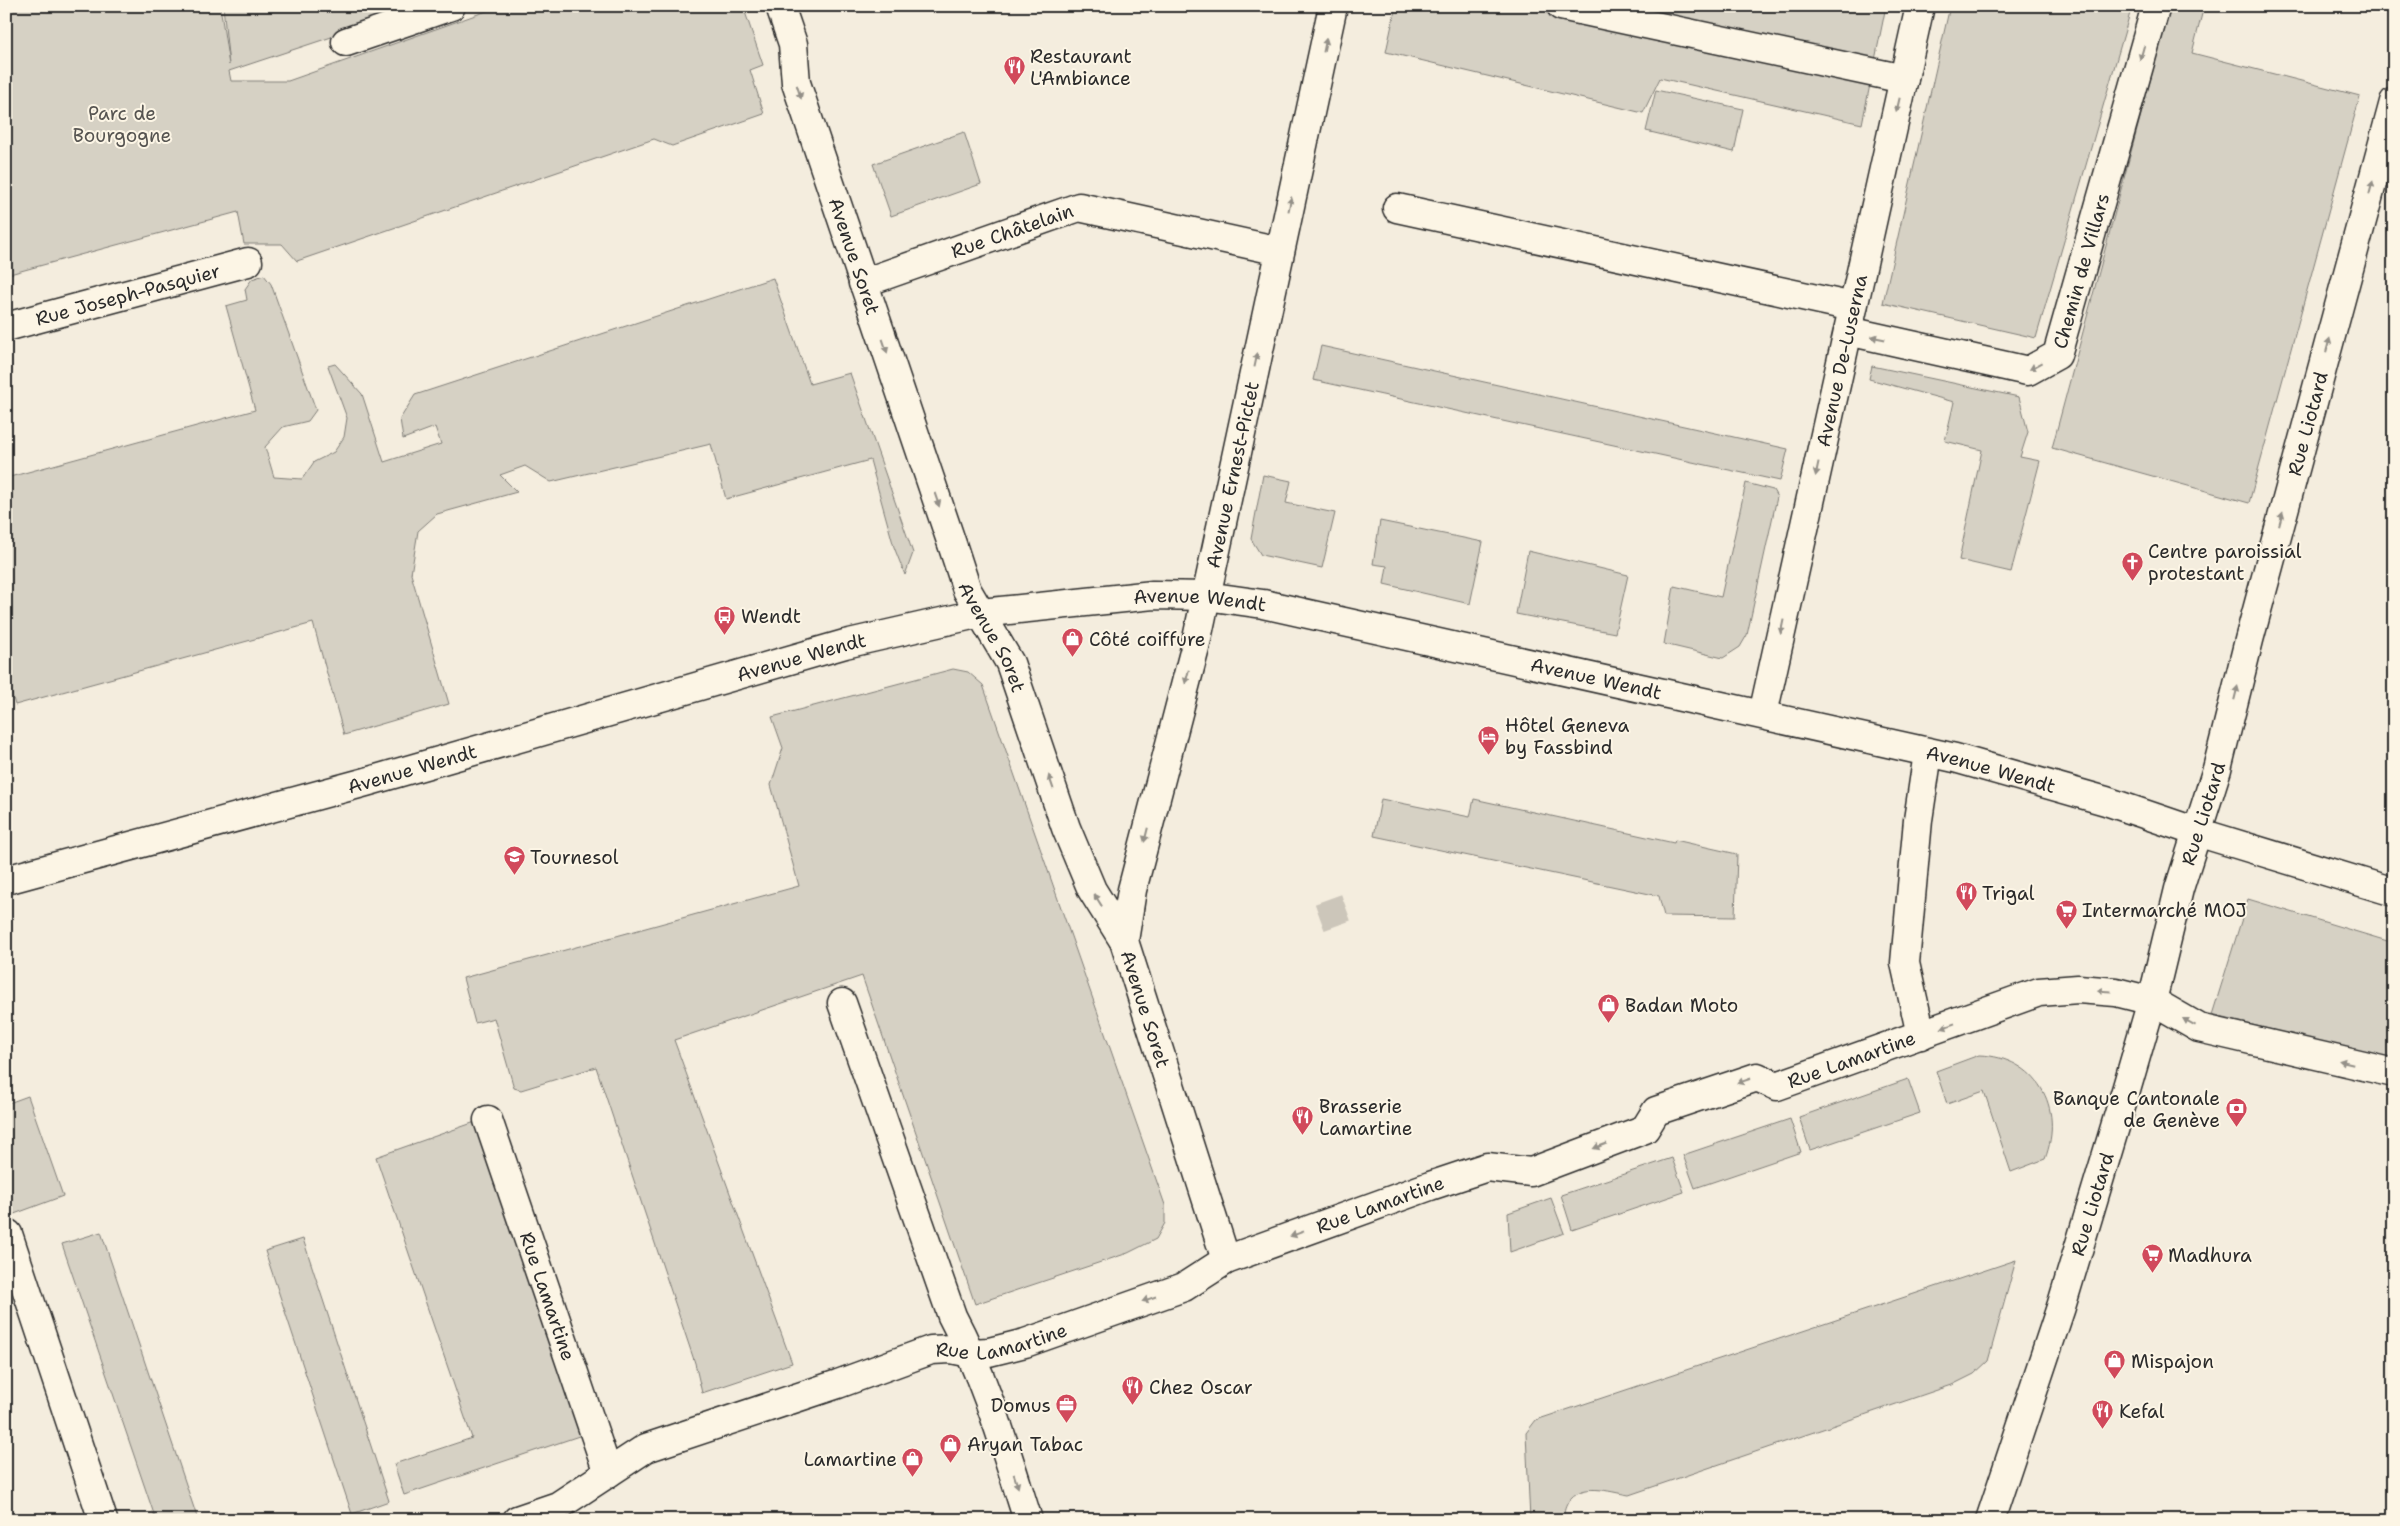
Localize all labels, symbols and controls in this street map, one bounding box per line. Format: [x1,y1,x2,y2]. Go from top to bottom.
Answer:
one-way arrow [1321,37,1329,52]
place label: Restaurant L'Ambiance [1030,44,1132,91]
one-way arrow [2138,46,2146,61]
restaurant icon: Restaurant L'Ambiance [1002,55,1026,86]
one-way arrow [796,85,804,100]
one-way arrow [1894,98,1902,113]
park label: Parc de Bourgogne [73,101,171,148]
one-way arrow [2367,180,2375,195]
street label: Chemin de Villars [2047,190,2115,352]
street label: Avenue Soret [823,194,886,318]
one-way arrow [1286,196,1294,211]
street label: Rue Châtelain [948,198,1077,264]
street label: Rue Joseph-Pasquier [33,258,223,331]
street label: Avenue De-Luserna [1810,272,1873,449]
one-way arrow [1869,333,1885,341]
one-way arrow [2325,337,2333,352]
one-way arrow [881,339,889,354]
one-way arrow [1252,352,1260,367]
one-way arrow [2028,362,2043,370]
street label: Rue Liotard [2281,369,2333,478]
street label: Avenue Ernest-Pictet [1200,379,1264,570]
one-way arrow [1813,461,1821,476]
one-way arrow [933,493,941,508]
one-way arrow [2277,511,2285,526]
place label: Centre paroissial protestant [2148,539,2302,586]
church icon: Centre paroissial protestant [2120,550,2144,581]
street label: Avenue Soret [953,579,1031,695]
street label: Avenue Wendt [1132,582,1268,617]
bus stop icon: Wendt [713,604,737,635]
place label: Wendt [741,604,801,629]
one-way arrow [1778,620,1786,635]
street label: Avenue Wendt [734,627,868,687]
shop icon: Côté coiffure [1061,627,1085,658]
place label: Côté coiffure [1089,627,1206,652]
street label: Avenue Wendt [1528,651,1664,705]
one-way arrow [1183,670,1191,685]
one-way arrow [2232,685,2240,700]
place label: Hôtel Geneva by Fassbind [1505,713,1630,760]
hotel icon: Hôtel Geneva by Fassbind [1477,724,1501,755]
street label: Avenue Wendt [345,738,480,799]
street label: Avenue Wendt [1924,739,2059,799]
street label: Rue Liotard [2175,760,2231,868]
one-way arrow [1046,775,1054,790]
one-way arrow [1142,827,1150,842]
school or university icon: Tournesol [502,845,526,876]
place label: Tournesol [530,845,619,870]
restaurant icon: Trigal [1954,881,1978,912]
place label: Trigal [1982,881,2035,906]
one-way arrow [1093,893,1103,907]
supermarket icon: Intermarché MOJ [2054,898,2078,929]
place label: Intermarché MOJ [2082,898,2247,923]
street label: Avenue Soret [1115,947,1176,1071]
one-way arrow [2096,987,2112,995]
shop icon: Badan Moto [1597,993,1621,1024]
place label: Badan Moto [1625,993,1738,1018]
one-way arrow [2182,1018,2197,1026]
one-way arrow [1940,1023,1955,1030]
street label: Rue Lamartine [1784,1025,1919,1094]
one-way arrow [2339,1058,2354,1066]
one-way arrow [1736,1077,1751,1085]
place label: Banque Cantonale de Genève [2053,1086,2220,1133]
place label: Brasserie Lamartine [1319,1094,1413,1141]
bank icon: Banque Cantonale de Genève [2224,1097,2248,1128]
restaurant icon: Brasserie Lamartine [1291,1105,1315,1136]
one-way arrow [1593,1143,1608,1150]
street label: Rue Liotard [2065,1149,2119,1259]
street label: Rue Lamartine [1313,1170,1447,1239]
street label: Rue Lamartine [514,1228,581,1364]
one-way arrow [1289,1230,1304,1238]
supermarket icon: Madhura [2140,1243,2164,1274]
place label: Madhura [2168,1243,2252,1268]
one-way arrow [1141,1295,1156,1303]
street label: Rue Lamartine [935,1317,1070,1366]
shop icon: Mispajon [2103,1349,2127,1380]
place label: Mispajon [2131,1349,2214,1374]
restaurant icon: Chez Oscar [1121,1375,1145,1406]
place label: Chez Oscar [1149,1375,1253,1400]
place label: Domus [991,1393,1051,1418]
office icon: Domus [1055,1393,1079,1424]
restaurant icon: Kefal [2091,1399,2115,1430]
place label: Kefal [2119,1399,2165,1424]
shop icon: Aryan Tabac [939,1432,963,1463]
place label: Aryan Tabac [967,1432,1083,1457]
place label: Lamartine [803,1447,897,1472]
shop icon: Lamartine [901,1447,925,1478]
one-way arrow [1012,1474,1020,1489]

